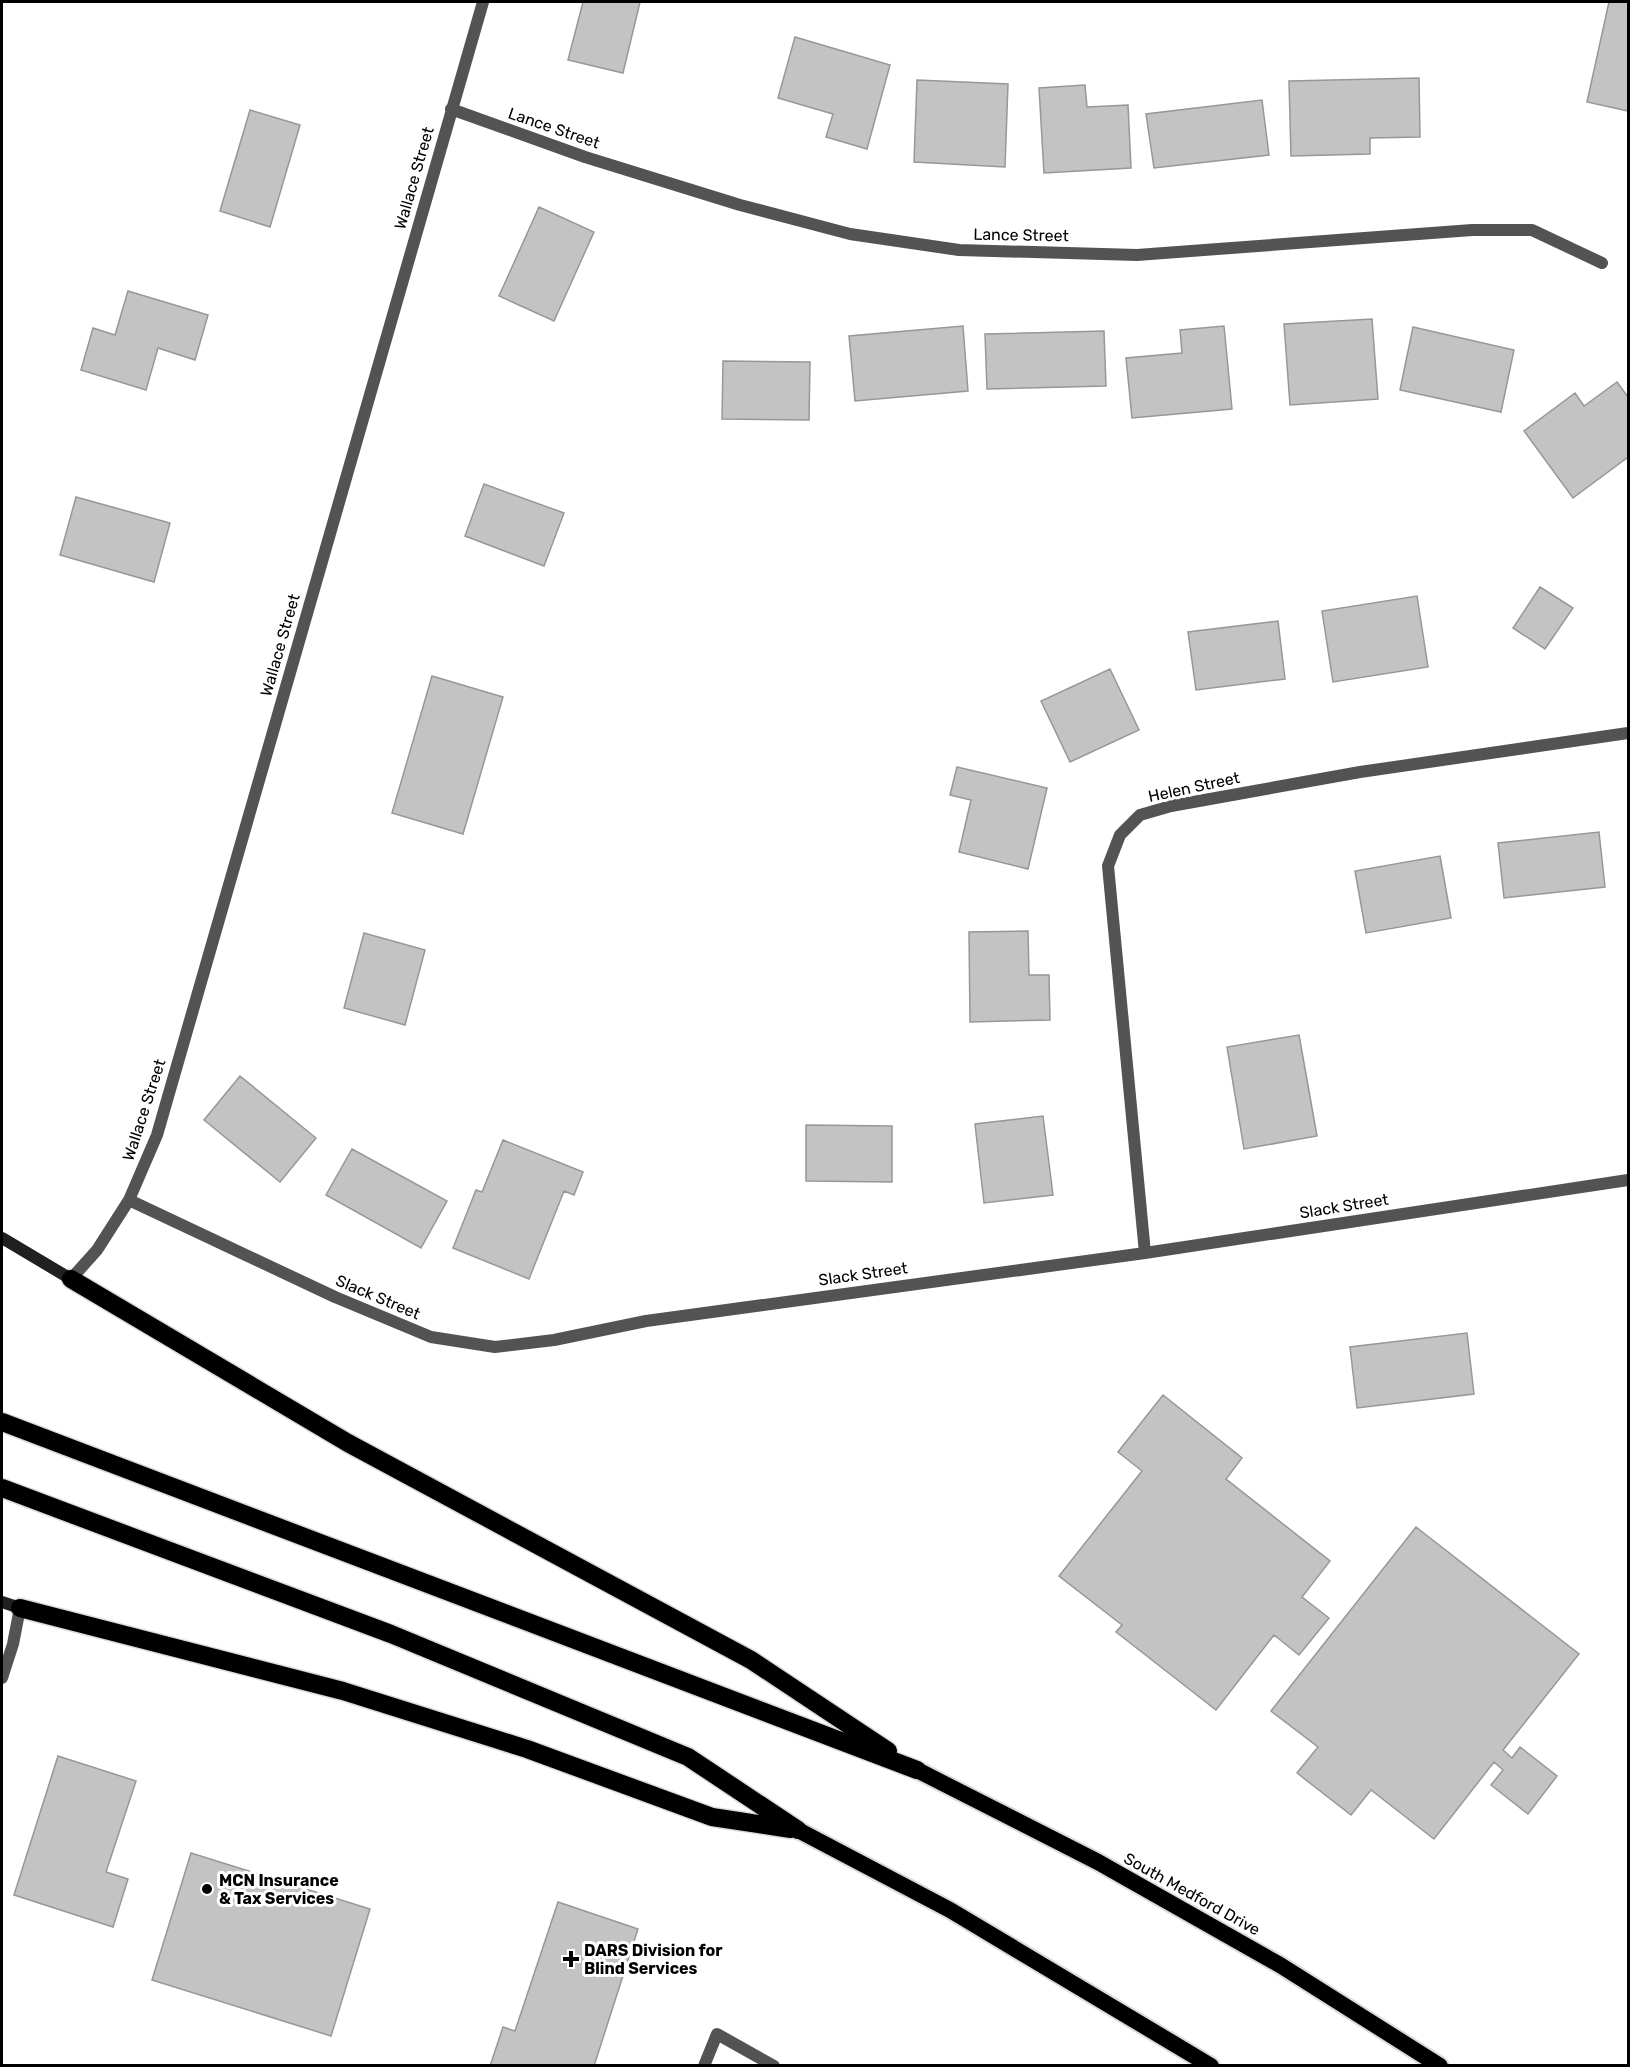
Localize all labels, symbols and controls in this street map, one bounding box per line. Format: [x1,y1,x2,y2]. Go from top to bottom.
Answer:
street label: Lance Street [506,103,602,153]
street label: Wallace Street [390,124,438,232]
street label: Lance Street [973,225,1069,245]
street label: Wallace Street [256,591,304,699]
street label: Helen Street [1146,768,1242,806]
street label: Wallace Street [119,1057,169,1163]
street label: Slack Street [1298,1190,1390,1222]
street label: Slack Street [817,1258,909,1290]
street label: Slack Street [333,1271,423,1323]
street label: South Medford Drive [1121,1849,1264,1939]
place label: MCN Insurance & Tax Services [219,1871,339,1908]
marker: MCN Insurance & Tax Services [200,1882,214,1896]
place label: DARS Division for Blind Services [584,1941,723,1978]
marker: DARS Division for Blind Services [562,1950,580,1968]

